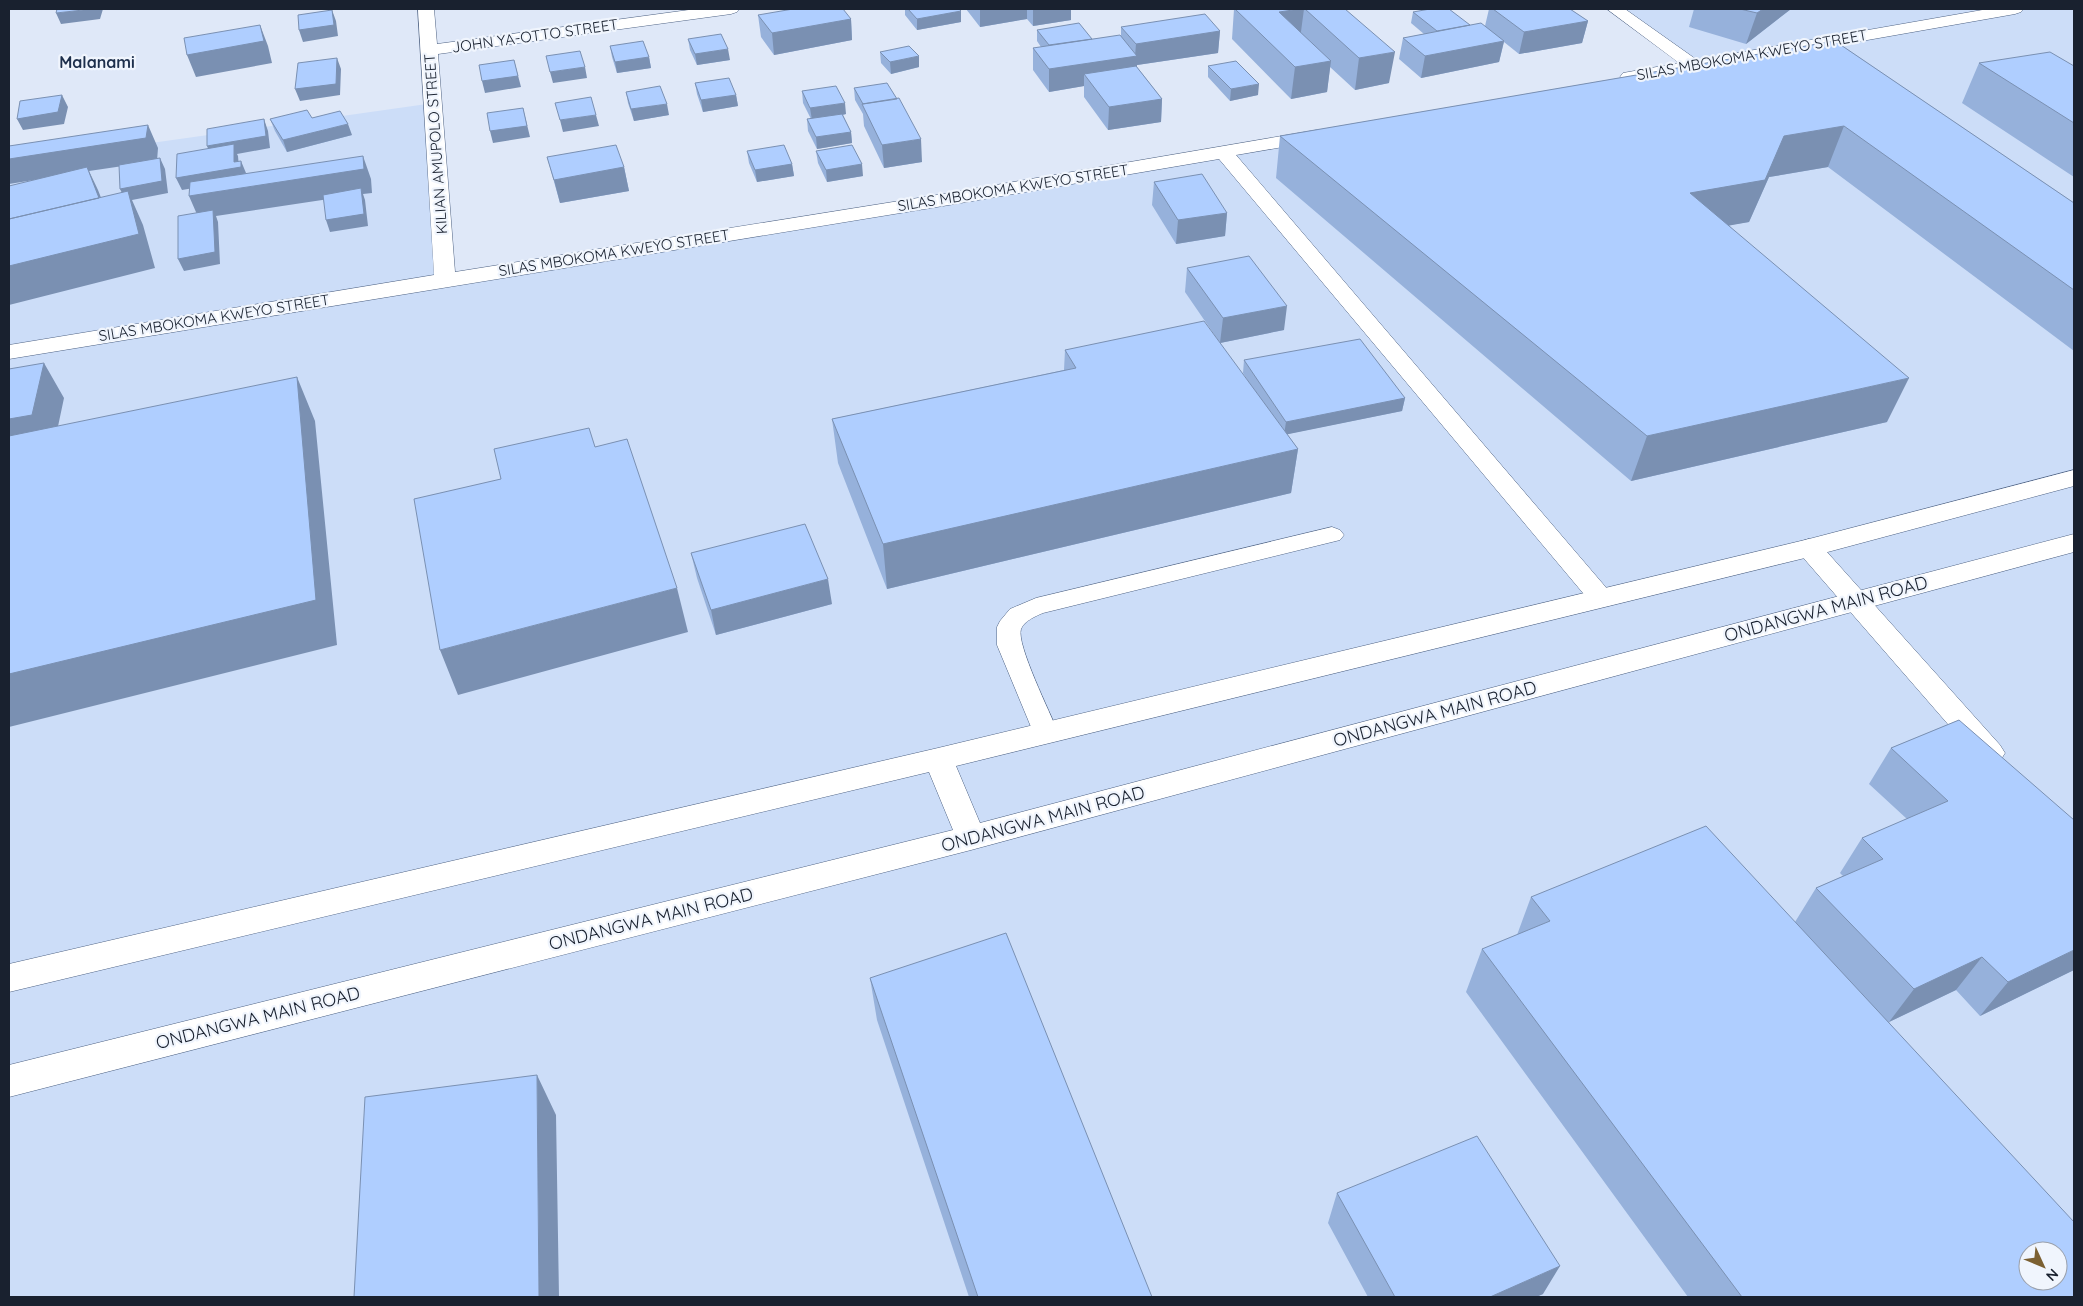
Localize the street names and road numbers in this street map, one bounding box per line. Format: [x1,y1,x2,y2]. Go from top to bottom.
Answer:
street label: JOHN YA-OTTO STREET [450,14,619,57]
street label: SILAS MBOKOMA KWEYO STREET [1635,25,1869,84]
street label: KILIAN AMUPOLO STREET [420,53,451,235]
street label: SILAS MBOKOMA KWEYO STREET [896,160,1130,215]
street label: SILAS MBOKOMA KWEYO STREET [497,225,731,280]
street label: SILAS MBOKOMA KWEYO STREET [97,290,331,345]
street label: ONDANGWA MAIN ROAD [1722,570,1930,647]
street label: ONDANGWA MAIN ROAD [1331,675,1539,752]
street label: ONDANGWA MAIN ROAD [939,780,1147,857]
street label: ONDANGWA MAIN ROAD [546,882,755,955]
street label: ONDANGWA MAIN ROAD [153,981,362,1054]

